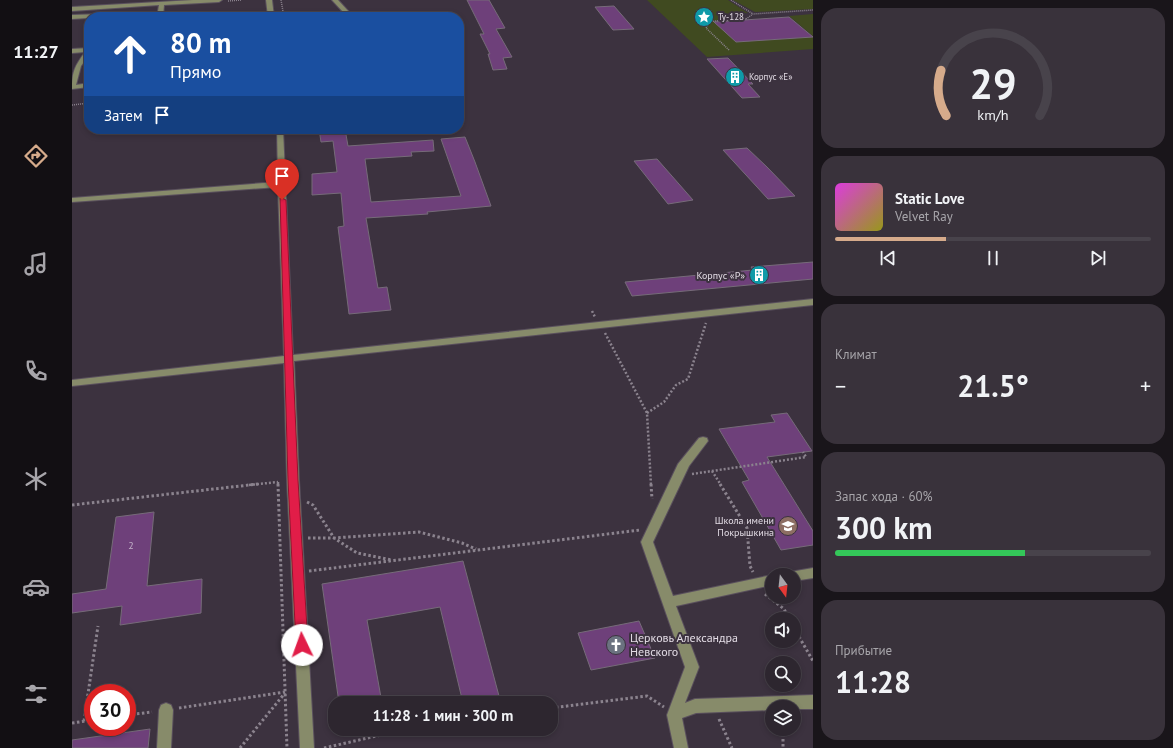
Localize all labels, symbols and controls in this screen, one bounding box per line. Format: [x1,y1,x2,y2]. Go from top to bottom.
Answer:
place icon: Ту-128 [693,6,715,28]
place label: Ту-128 [718,11,744,22]
text: 80 m [170,24,231,61]
icon: ahead [104,28,156,80]
text: 11:27 [13,40,59,63]
text: 29 [969,57,1017,110]
text: Прямо [170,60,221,83]
building icon: Корпус «Е» [724,66,746,88]
place label: Корпус «Е» [749,71,792,82]
icon: arrive [151,104,173,126]
text: km/h [977,105,1009,124]
text: Затем [104,106,143,125]
icon: directions [22,142,50,170]
pin [265,159,299,200]
icon: arrive [271,165,293,187]
text: Static Love [895,189,965,208]
text: Velvet Ray [895,208,953,225]
icon: previous [877,247,899,269]
icon: pause [982,247,1004,269]
icon: next [1087,247,1109,269]
icon: music [22,250,50,278]
building icon: Корпус «Р» [748,264,770,286]
place label: Корпус «Р» [697,269,745,282]
text: Климат [835,346,877,363]
icon: phone [22,357,50,385]
text: 21.5° [957,366,1029,405]
text: − [835,372,846,400]
text: + [1140,372,1151,400]
icon: climate [22,465,50,493]
text: Запас хода · 60% [835,488,933,505]
text: 300 km [835,508,933,547]
place label: Школа имени Покрышкина [715,514,774,539]
school or university icon: Школа имени Покрышкина [777,515,799,537]
house number: 2 [128,539,134,552]
north arrow [765,568,801,604]
map controls [765,568,801,736]
icon: car [22,573,50,601]
button: sound [765,612,801,648]
position arrow [281,624,323,666]
place label: Церковь Александра Невского [630,630,738,659]
church icon: Церковь Александра Невского [605,634,627,656]
text: Прибытие [835,642,892,659]
button: search [765,656,801,692]
text: 11:28 [835,662,911,701]
icon: filters [22,680,50,708]
speed limit sign: 30 [84,684,136,736]
button: layers [765,700,801,736]
text: 11:28 · 1 мин · 300 m [373,706,513,725]

